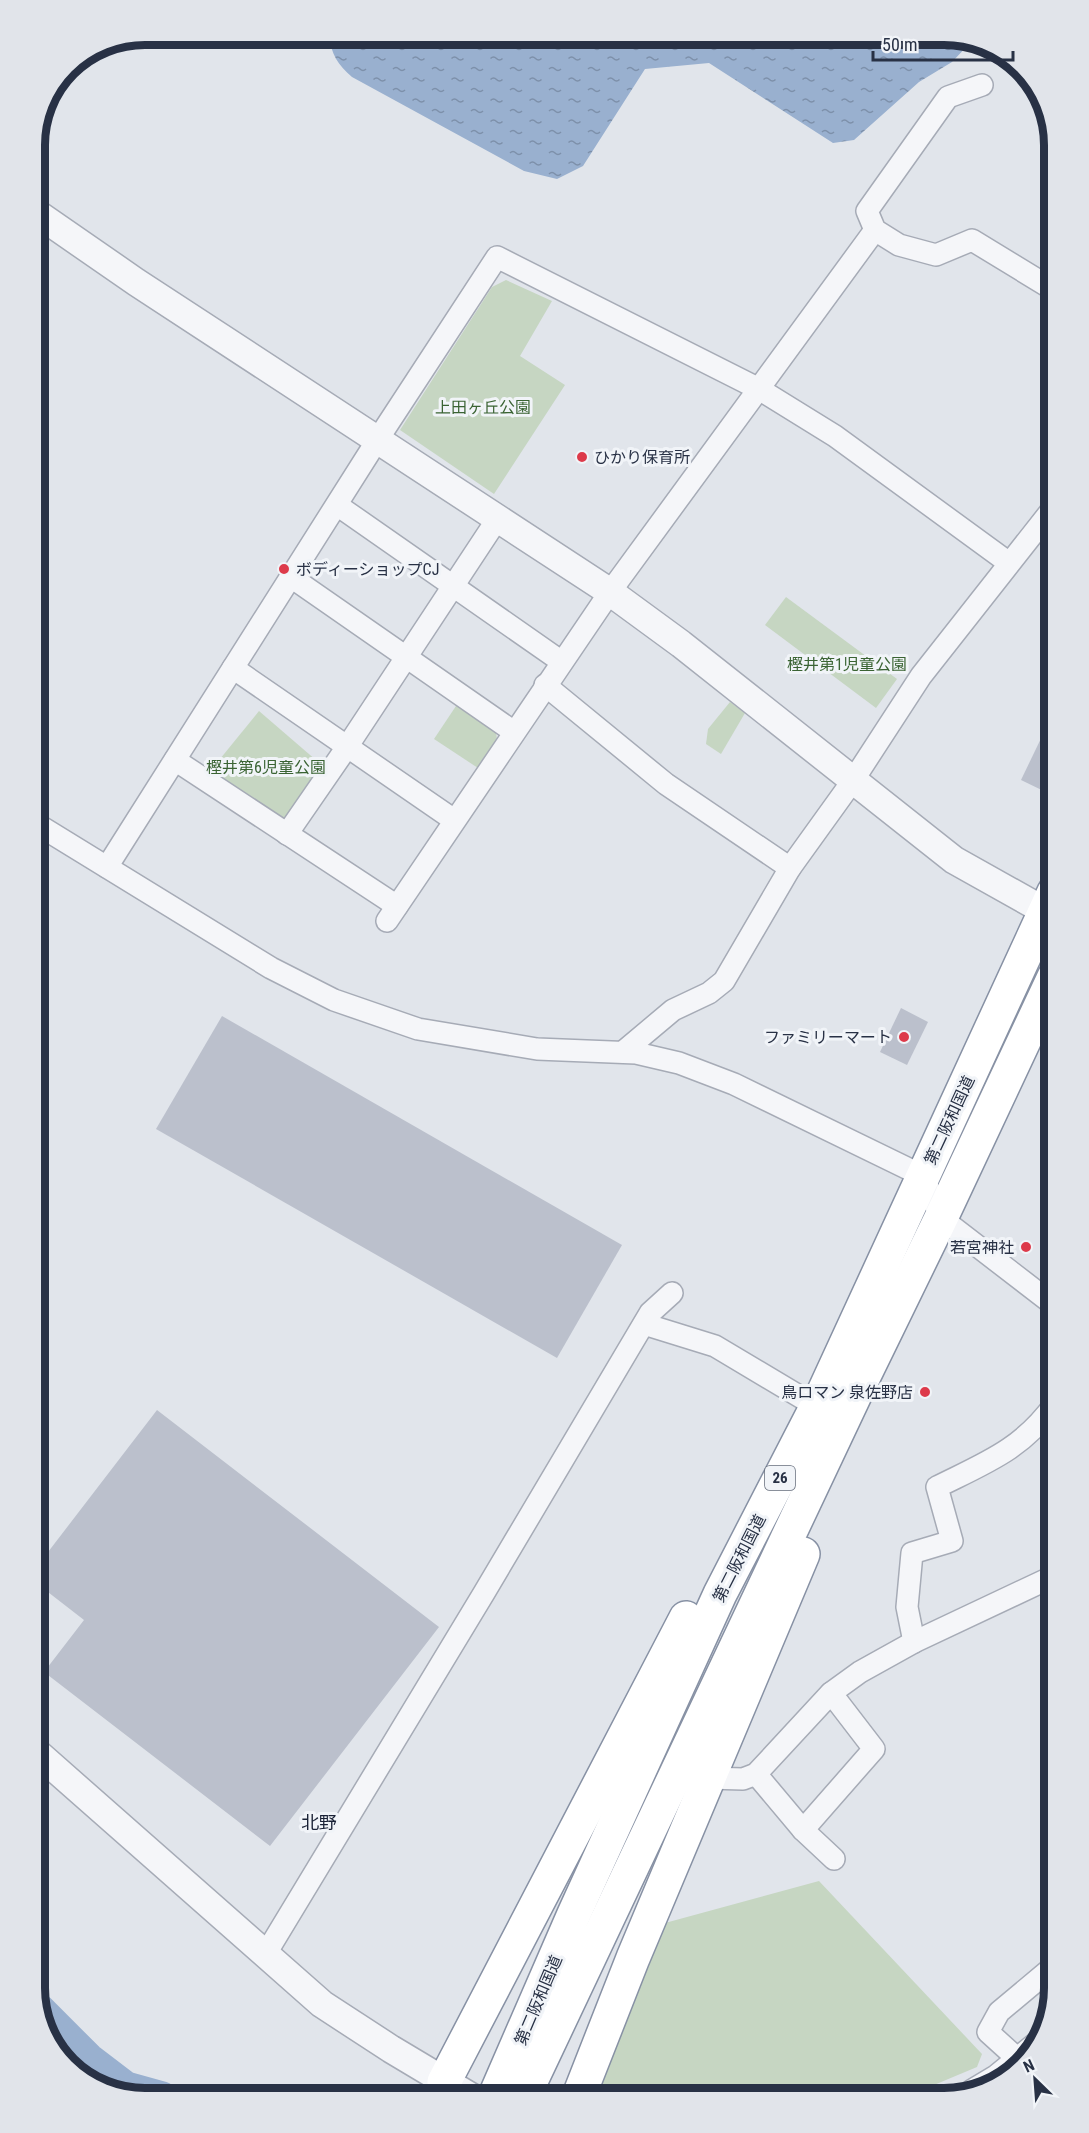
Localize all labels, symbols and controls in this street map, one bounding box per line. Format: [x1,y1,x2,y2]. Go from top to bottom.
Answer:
scale bar [873,24,1012,62]
text: 50 m [882,34,917,55]
park label: 上田ヶ丘公園 [435,398,531,417]
place label: ひかり保育所 [594,448,690,467]
marker: ひかり保育所 [575,450,589,464]
place label: ボディーショップCJ [296,560,439,579]
marker: ボディーショップCJ [277,562,291,576]
park label: 樫井第1児童公園 [787,655,907,674]
park label: 樫井第6児童公園 [206,758,326,777]
place label: ファミリーマート [764,1028,892,1047]
marker: ファミリーマート [897,1030,911,1044]
street label: 第二阪和国道 [921,1073,978,1168]
place label: 若宮神社 [950,1238,1014,1257]
marker: 若宮神社 [1019,1240,1033,1254]
place label: 鳥ロマン 泉佐野店 [781,1383,913,1402]
marker: 鳥ロマン 泉佐野店 [918,1385,932,1399]
road number: 26 [765,1466,795,1490]
street label: 第二阪和国道 [709,1511,770,1605]
district label: 北野 [301,1812,337,1833]
street label: 第二阪和国道 [511,1952,566,2048]
north arrow [1005,2049,1065,2109]
text: N [1020,2055,1037,2077]

